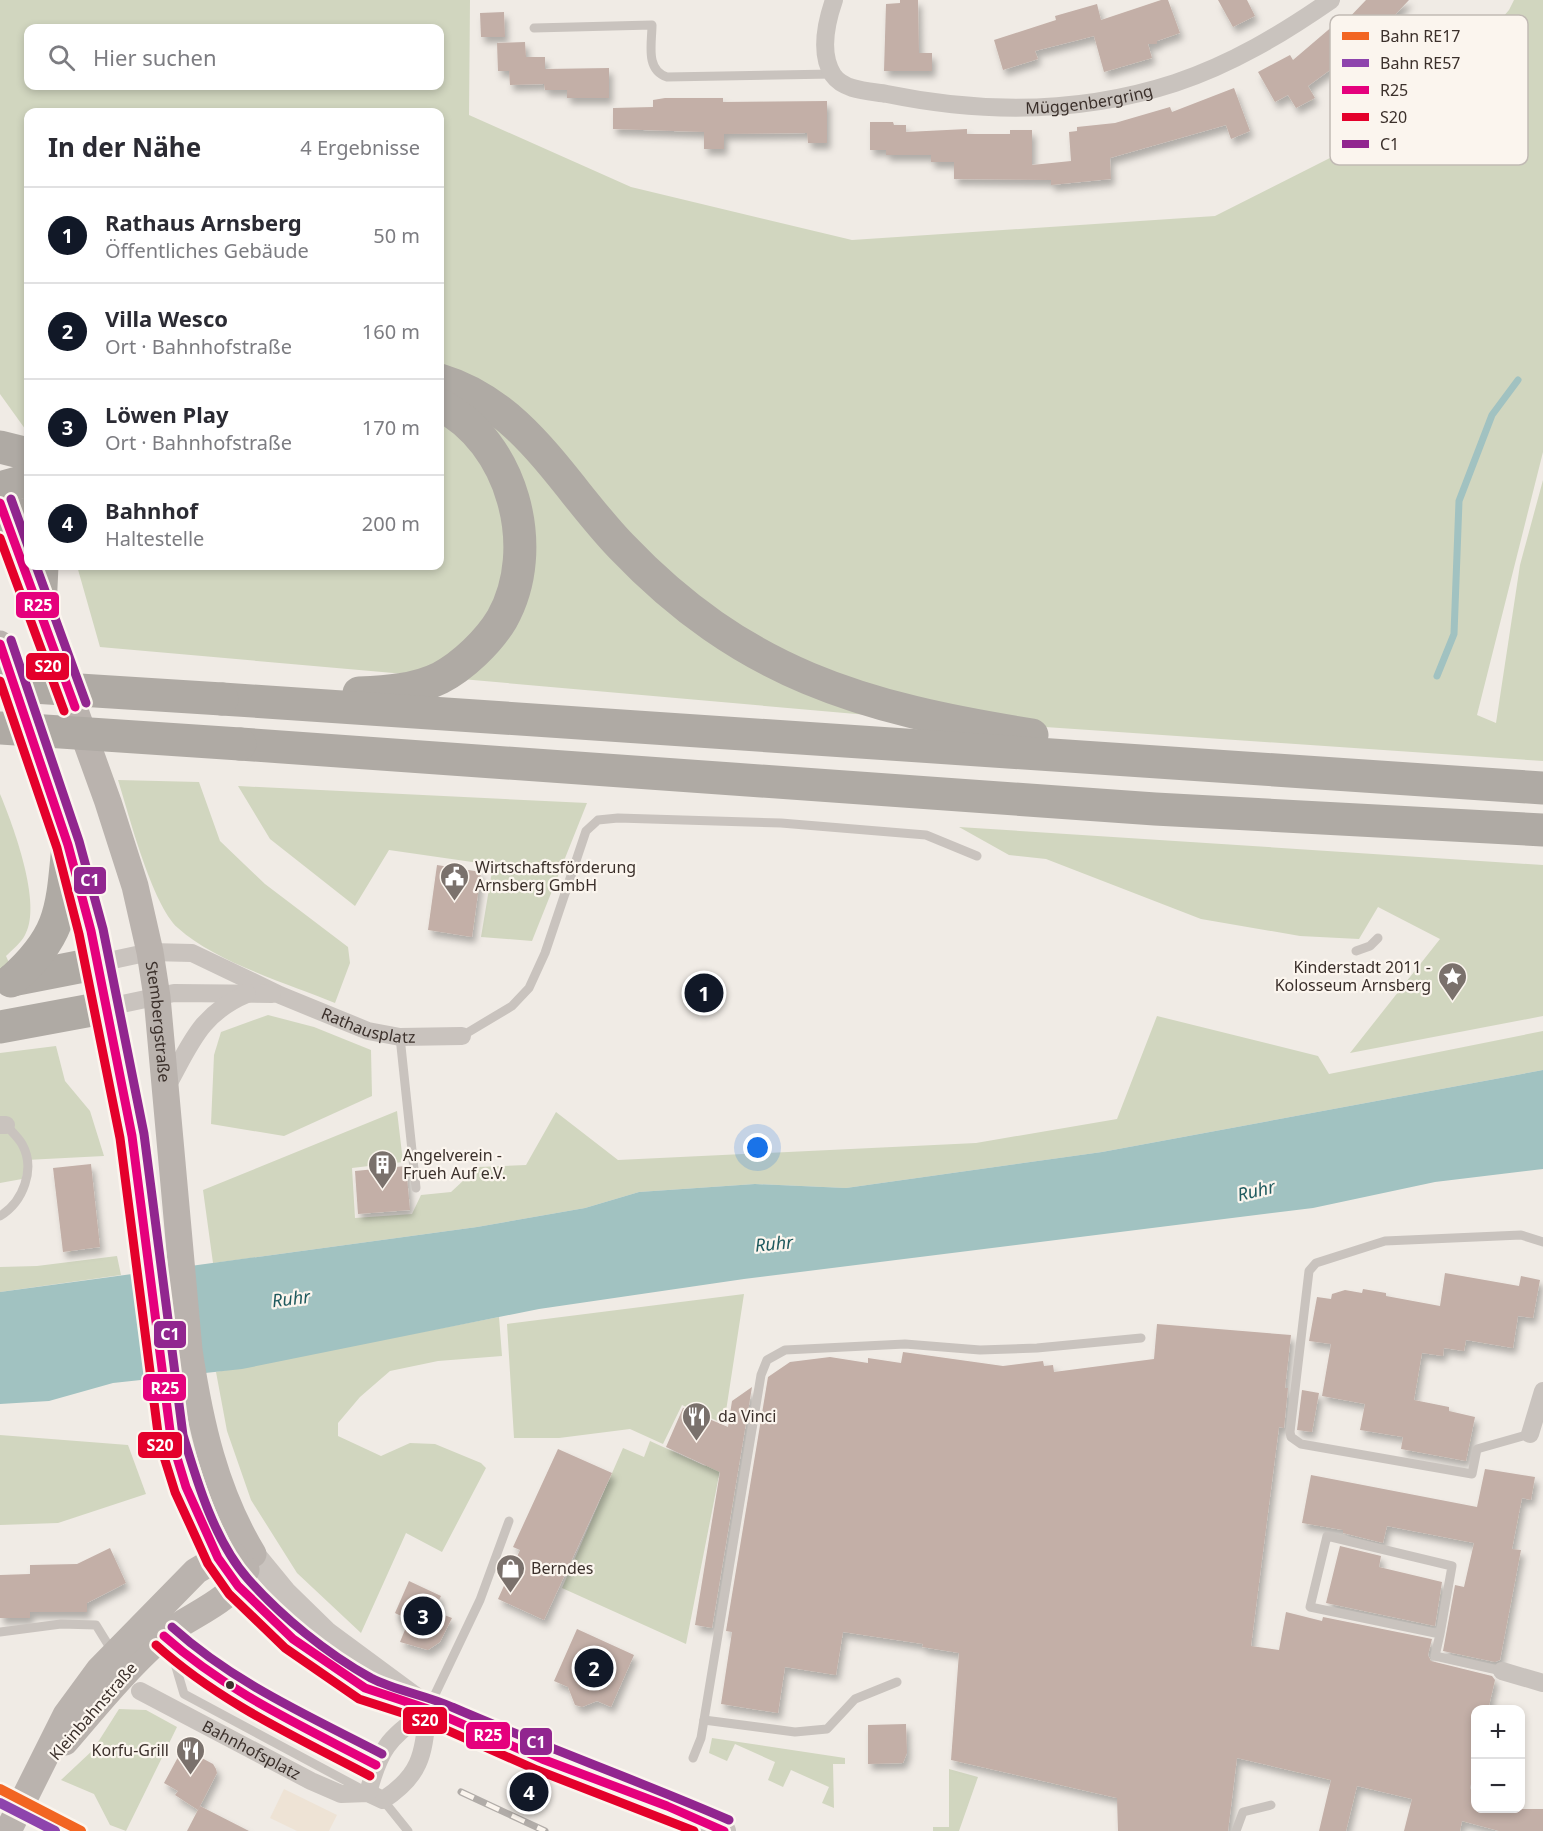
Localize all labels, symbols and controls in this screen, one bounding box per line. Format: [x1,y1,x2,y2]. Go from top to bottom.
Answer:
legend [1330,15,1528,165]
search box [24,24,444,90]
text: Bahn RE17 [1380,25,1460,47]
icon: search [45,41,78,74]
text: Hier suchen [93,42,217,72]
text: Bahn RE57 [1380,52,1460,74]
street label: Müggenbergring [1025,79,1155,119]
text: R25 [1380,79,1408,101]
text: S20 [1380,106,1407,128]
text: In der Nähe [48,129,201,165]
text: C1 [1380,133,1399,155]
text: 4 Ergebnisse [300,134,420,161]
text: Rathaus Arnsberg [105,207,302,237]
text: 1 [62,222,73,249]
text: 50 m [373,222,420,249]
text: Öffentliches Gebäude [105,237,309,264]
text: Villa Wesco [105,303,228,333]
text: 2 [62,318,73,345]
text: 160 m [362,318,420,345]
text: Ort · Bahnhofstraße [105,333,292,360]
text: Löwen Play [105,399,229,429]
text: 3 [62,414,73,441]
text: 170 m [362,414,420,441]
text: Ort · Bahnhofstraße [105,429,292,456]
text: Bahnhof [105,495,198,525]
text: 4 [62,510,73,537]
text: 200 m [362,510,420,537]
text: Haltestelle [105,525,204,552]
line badge: R25 [15,591,60,619]
text: R25 [24,594,52,616]
line badge: S20 [25,652,70,681]
text: S20 [34,655,62,677]
place label: Wirtschaftsförderung Arnsberg GmbH [475,856,636,896]
public building icon: Wirtschaftsförderung Arnsberg GmbH [438,860,470,902]
line badge: C1 [73,866,107,895]
text: C1 [80,869,100,891]
place label: Kinderstadt 2011 - Kolosseum Arnsberg [1275,956,1431,996]
street label: Stembergstraße [141,960,176,1083]
place icon: Kinderstadt 2011 - Kolosseum Arnsberg [1436,960,1468,1002]
pin: 1 [684,970,724,1016]
street label: Rathausplatz [318,1002,416,1048]
your location [743,1133,772,1162]
place label: Angelverein - Frueh Auf e.V. [403,1144,506,1184]
building icon: Angelverein - Frueh Auf e.V. [366,1148,398,1190]
water label: Ruhr [1235,1174,1278,1206]
water label: Ruhr [754,1229,795,1257]
water label: Ruhr [271,1284,312,1312]
line badge: C1 [153,1320,187,1349]
text: C1 [160,1323,180,1345]
line badge: R25 [142,1373,187,1402]
text: R25 [151,1377,179,1399]
restaurant icon: da Vinci [681,1400,713,1442]
place label: da Vinci [718,1405,776,1427]
line badge: S20 [137,1431,183,1459]
text: S20 [146,1434,174,1456]
shop icon: Berndes [494,1552,526,1594]
place label: Berndes [531,1557,593,1579]
pin: 3 [404,1594,442,1638]
pin: 2 [574,1646,614,1690]
street label: Kleinbahnstraße [44,1657,142,1765]
unlabelled marker [224,1679,236,1691]
map controls [1471,1705,1525,1813]
button: + [1471,1705,1525,1759]
line badge: S20 [402,1706,448,1735]
text: S20 [411,1709,439,1731]
street label: Bahnhofsplatz [198,1715,305,1785]
line badge: R25 [465,1721,511,1750]
text: R25 [474,1724,502,1746]
line badge: C1 [519,1727,553,1756]
text: C1 [526,1731,546,1753]
restaurant icon: Korfu-Grill [174,1734,206,1776]
place label: Korfu-Grill [92,1739,169,1761]
button: − [1471,1759,1525,1813]
pin: 4 [510,1770,548,1814]

